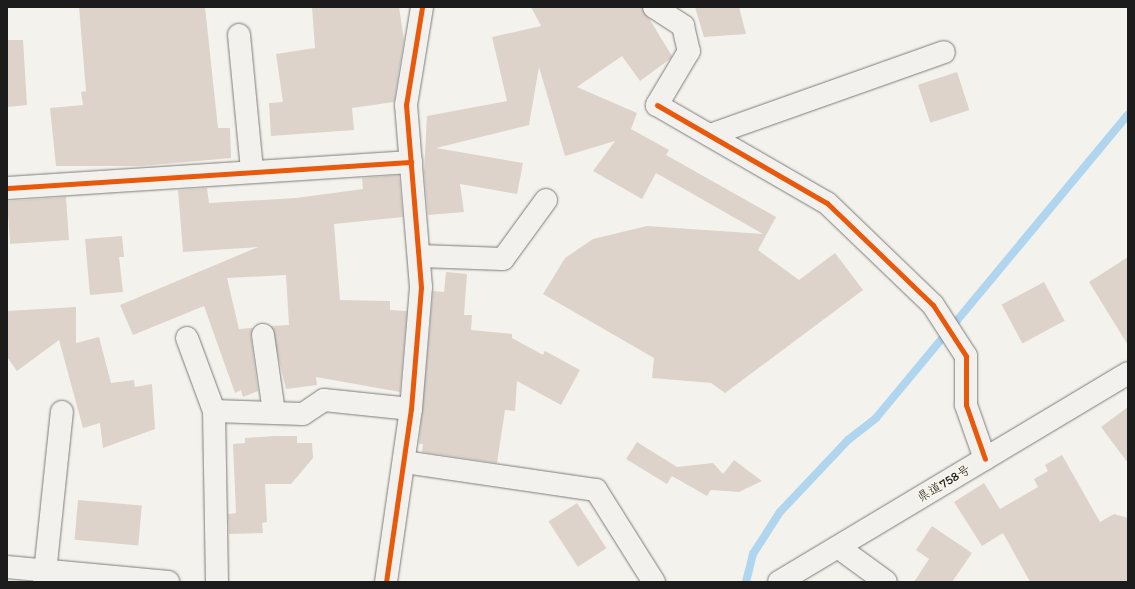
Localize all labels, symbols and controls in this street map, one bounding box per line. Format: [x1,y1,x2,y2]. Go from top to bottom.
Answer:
street label: 県道758号 [915,462,973,506]

